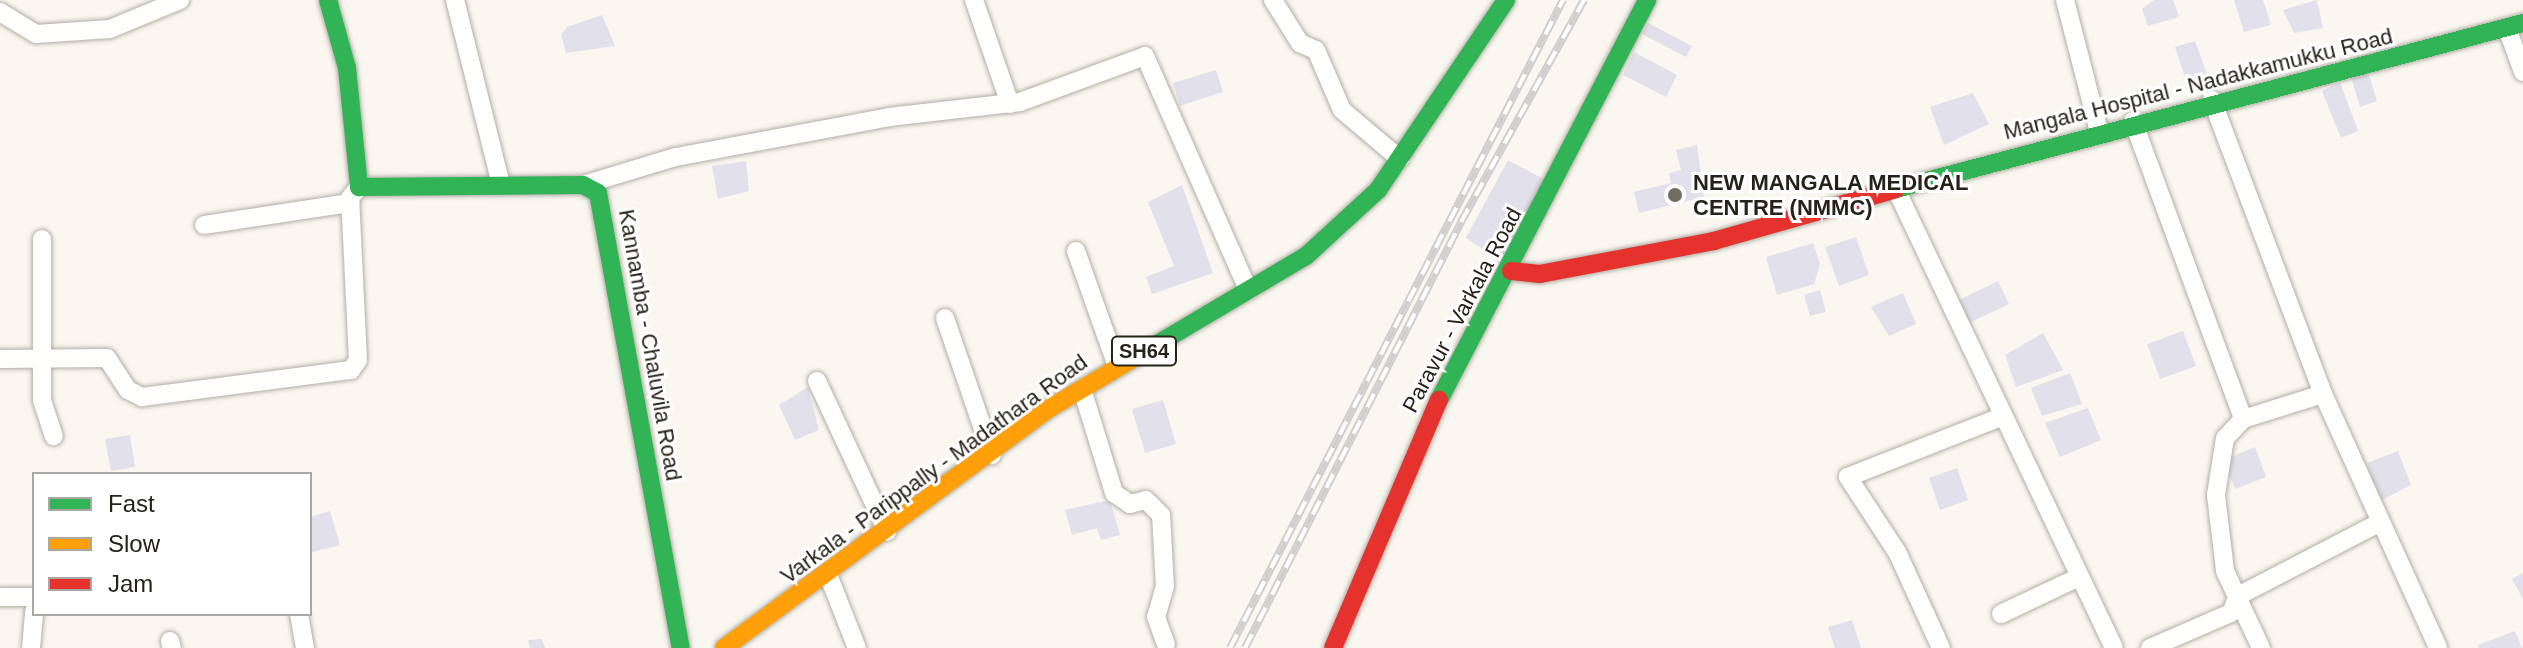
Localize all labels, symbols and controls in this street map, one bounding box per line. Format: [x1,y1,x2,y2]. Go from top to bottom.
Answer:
street label: Mangala Hospital - Nadakkamukku Road [2001,23,2395,145]
place label: NEW MANGALA MEDICAL CENTRE (NMMC) [1693,169,1969,220]
marker: NEW MANGALA MEDICAL CENTRE (NMMC) [1664,184,1686,206]
street label: Paravur - Varkala Road [1397,203,1527,417]
street label: Kannamba - Chaluvila Road [613,207,687,483]
road number: SH64 [1110,335,1178,367]
street label: Varkala - Parippally - Madathara Road [776,349,1092,589]
legend [32,472,312,616]
text: Fast [108,490,155,517]
text: Slow [108,530,160,557]
text: Jam [108,570,153,597]

